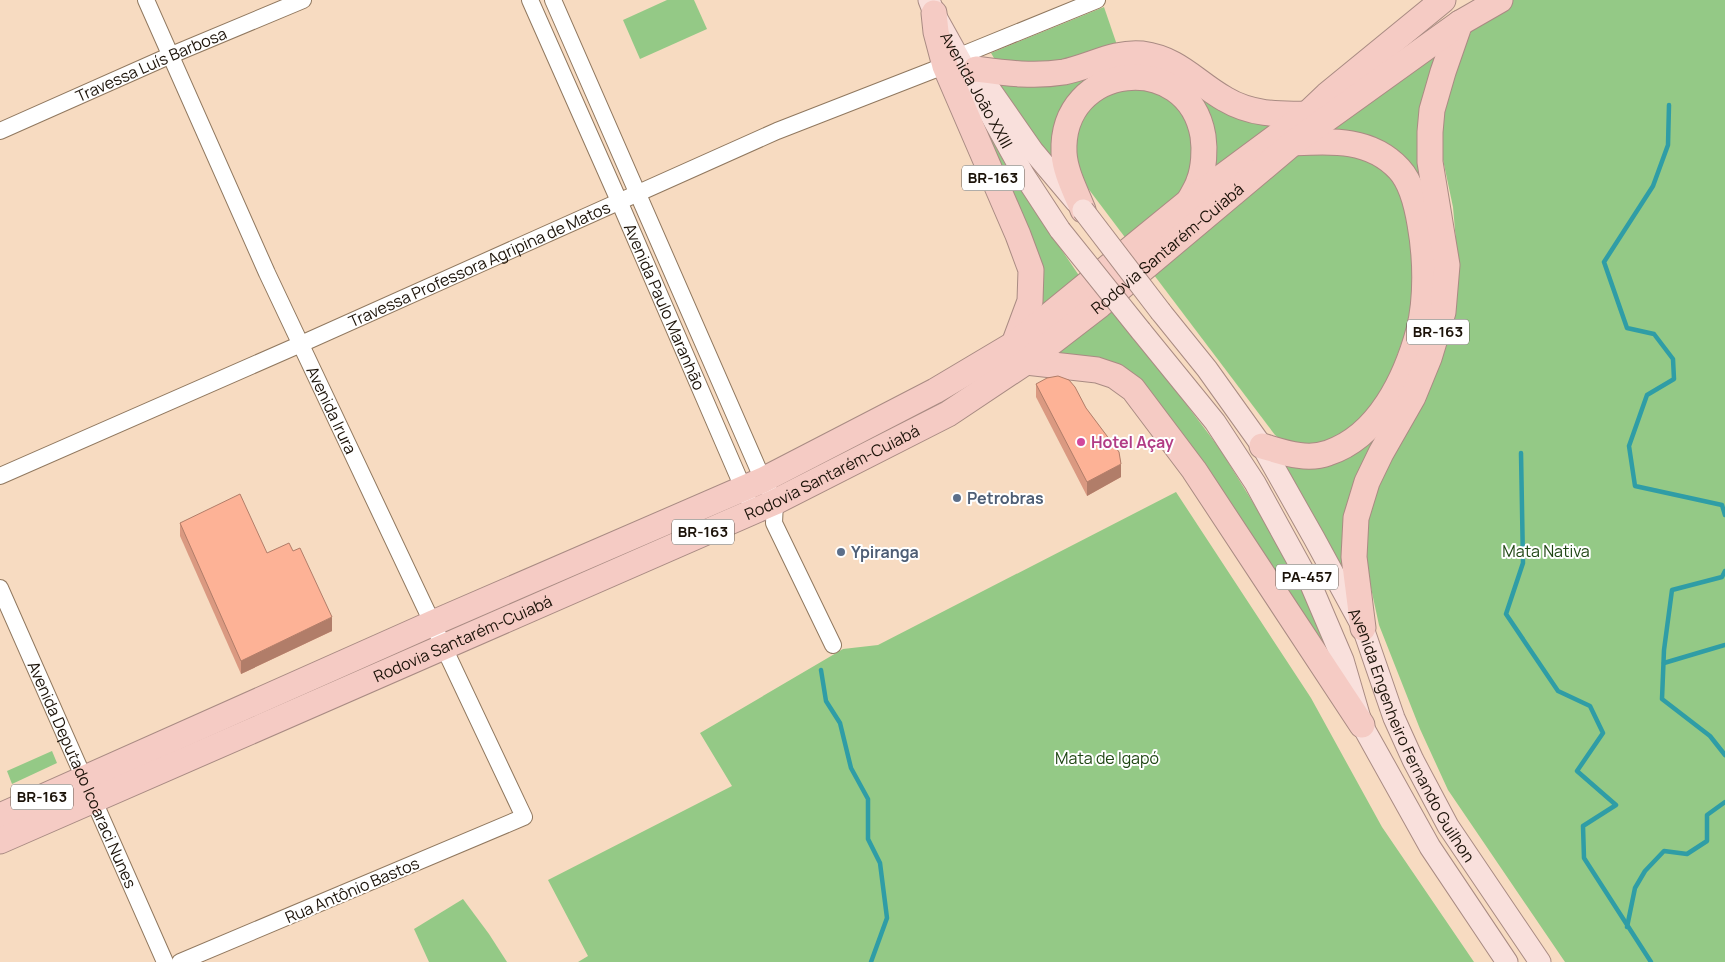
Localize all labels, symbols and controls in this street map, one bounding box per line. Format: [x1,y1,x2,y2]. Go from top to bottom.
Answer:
street label: Travessa Luís Barbosa [72,22,230,107]
street label: Avenida João XXIII [935,28,1018,152]
road number: BR-163 [962,166,1024,190]
street label: Rodovia Santarém-Cuiabá [1086,178,1248,319]
street label: Travessa Professora Agripina de Matos [345,196,614,332]
street label: Avenida Paulo Maranhão [619,220,710,393]
road number: BR-163 [1407,320,1469,344]
street label: Avenida Irura [302,362,362,457]
street label: Rodovia Santarém-Cuiabá [741,419,923,525]
place label: Hotel Açay [1091,431,1174,453]
marker: Hotel Açay [1075,436,1087,448]
place label: Petrobras [967,487,1044,509]
marker: Petrobras [951,492,963,504]
road number: BR-163 [672,520,734,544]
park label: Mata Nativa [1502,540,1590,562]
place label: Ypiranga [851,541,919,563]
marker: Ypiranga [835,546,847,558]
road number: PA-457 [1276,564,1338,590]
street label: Rodovia Santarém-Cuiabá [370,590,555,687]
street label: Avenida Engenheiro Fernando Guilhon [1343,604,1480,866]
street label: Avenida Deputado Icoaraci Nunes [23,658,142,892]
park label: Mata de Igapó [1055,747,1159,769]
road number: BR-163 [11,784,73,810]
street label: Rua Antônio Bastos [282,852,422,928]

